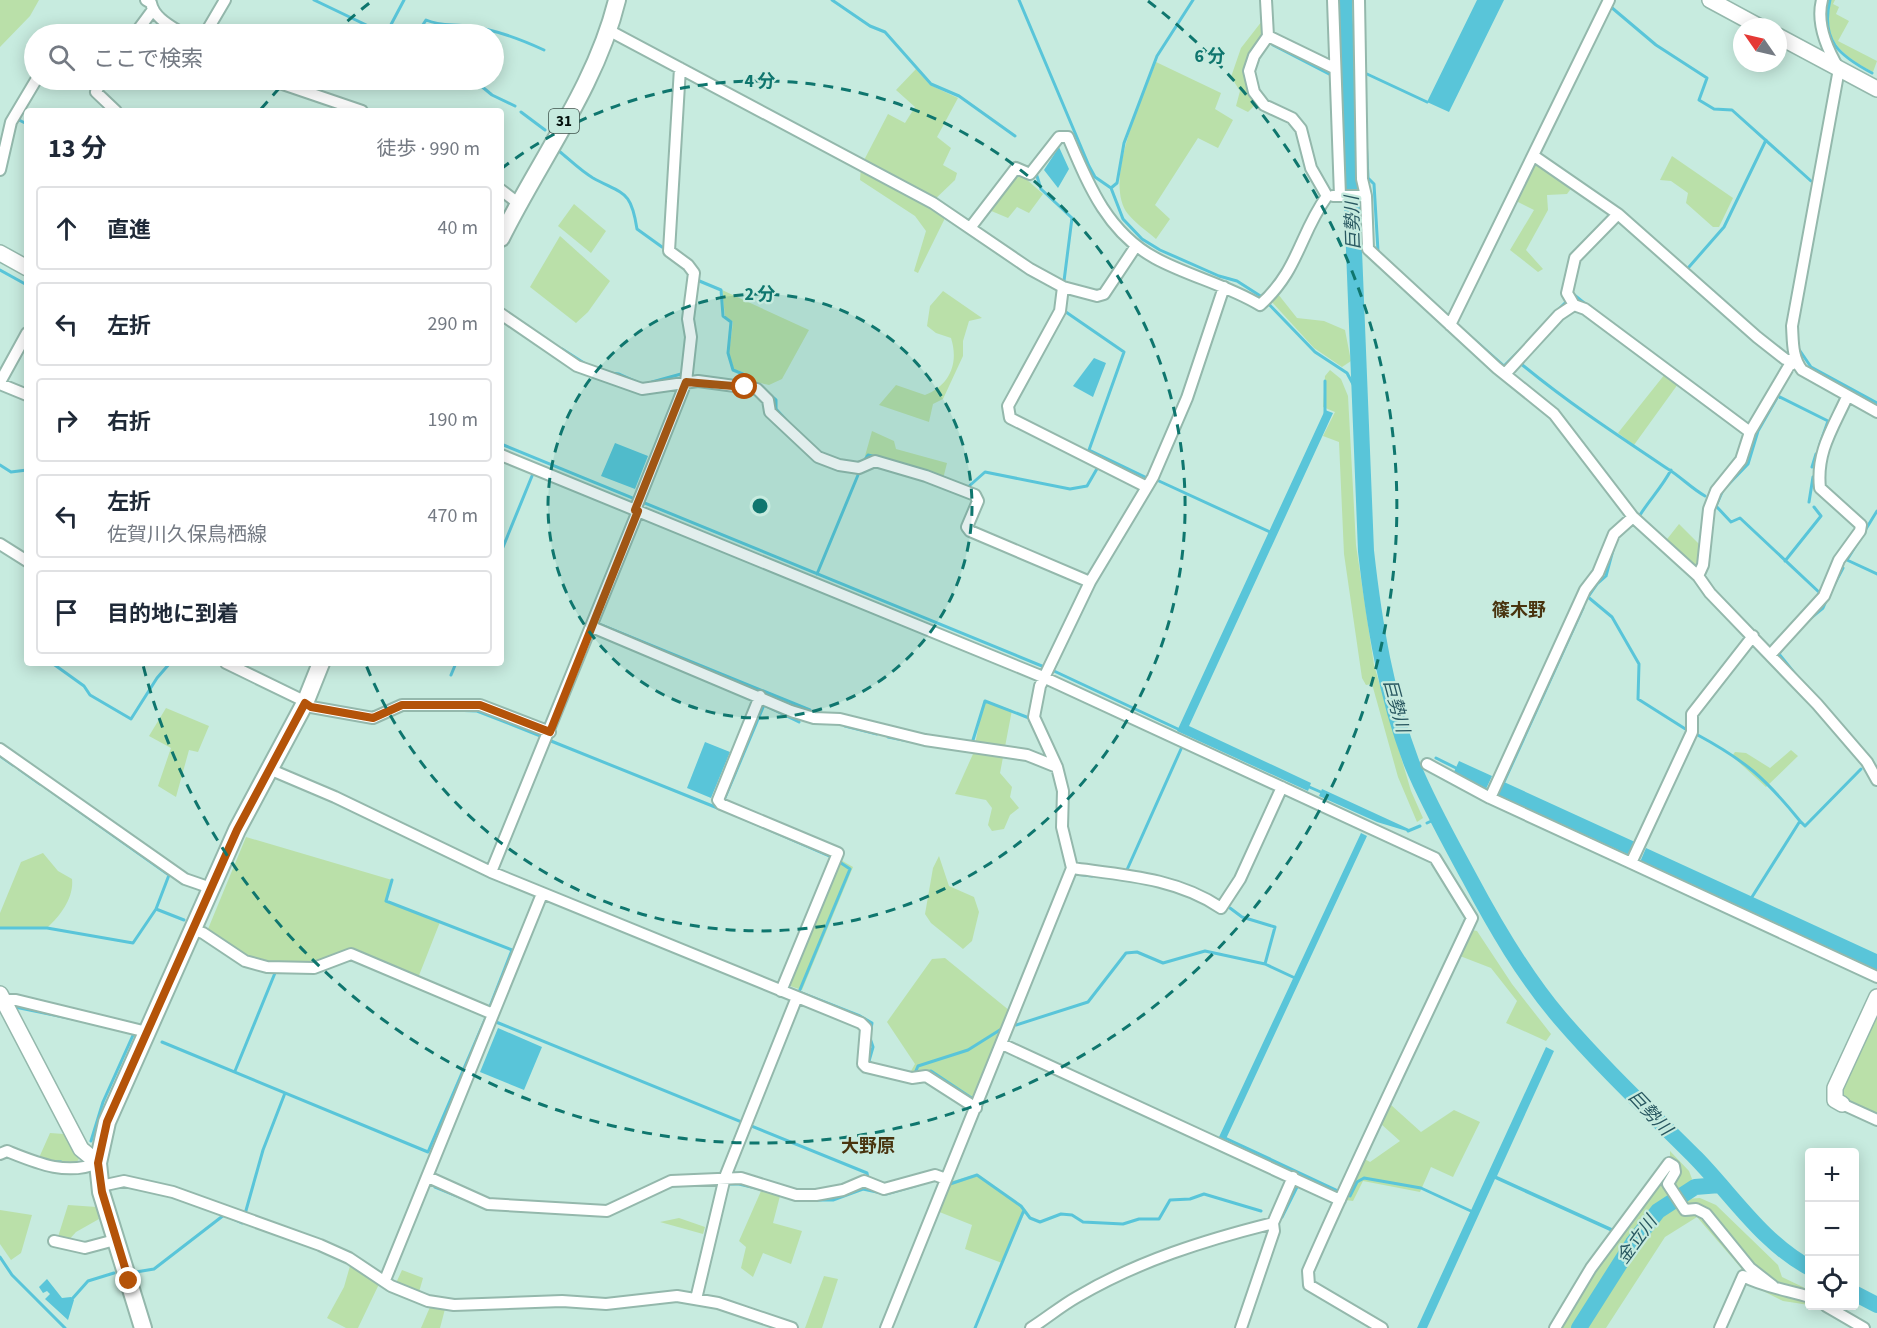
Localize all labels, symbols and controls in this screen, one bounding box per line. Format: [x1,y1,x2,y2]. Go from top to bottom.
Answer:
north arrow [1733,18,1787,72]
search box [24,24,504,90]
icon: search [45,41,78,74]
text: ここで検索 [93,43,203,75]
text: 6 分 [1194,44,1226,69]
text: 4 分 [744,69,776,94]
road number: 31 [549,109,579,133]
text: 13 分 [48,130,107,167]
text: 徒歩 · 990 m [377,135,480,163]
water label: 巨勢川 [1339,194,1366,250]
icon: ahead [50,212,83,245]
text: 直進 [107,214,151,246]
text: 40 m [438,214,478,242]
text: 2 分 [744,282,776,307]
icon: left [50,308,83,341]
text: 左折 [107,310,151,342]
text: 290 m [428,310,478,338]
route start [731,373,757,399]
icon: right [50,404,83,437]
text: 右折 [107,406,151,438]
text: 190 m [428,406,478,434]
text: 左折 [107,486,151,518]
centre of rings [750,496,770,516]
icon: left [50,500,83,533]
text: 470 m [428,502,478,530]
text: 佐賀川久保鳥栖線 [107,521,267,549]
icon: arrive [50,596,83,629]
text: 目的地に到着 [107,598,239,630]
district label: 篠木野 [1492,598,1546,623]
water label: 巨勢川 [1377,677,1416,737]
water label: 巨勢川 [1622,1085,1679,1143]
district label: 大野原 [841,1134,895,1159]
map controls [1805,1148,1859,1310]
button: + [1805,1148,1859,1202]
button: − [1805,1202,1859,1256]
water label: 金立川 [1611,1209,1664,1269]
button: locate [1805,1256,1859,1310]
route end [115,1267,141,1293]

